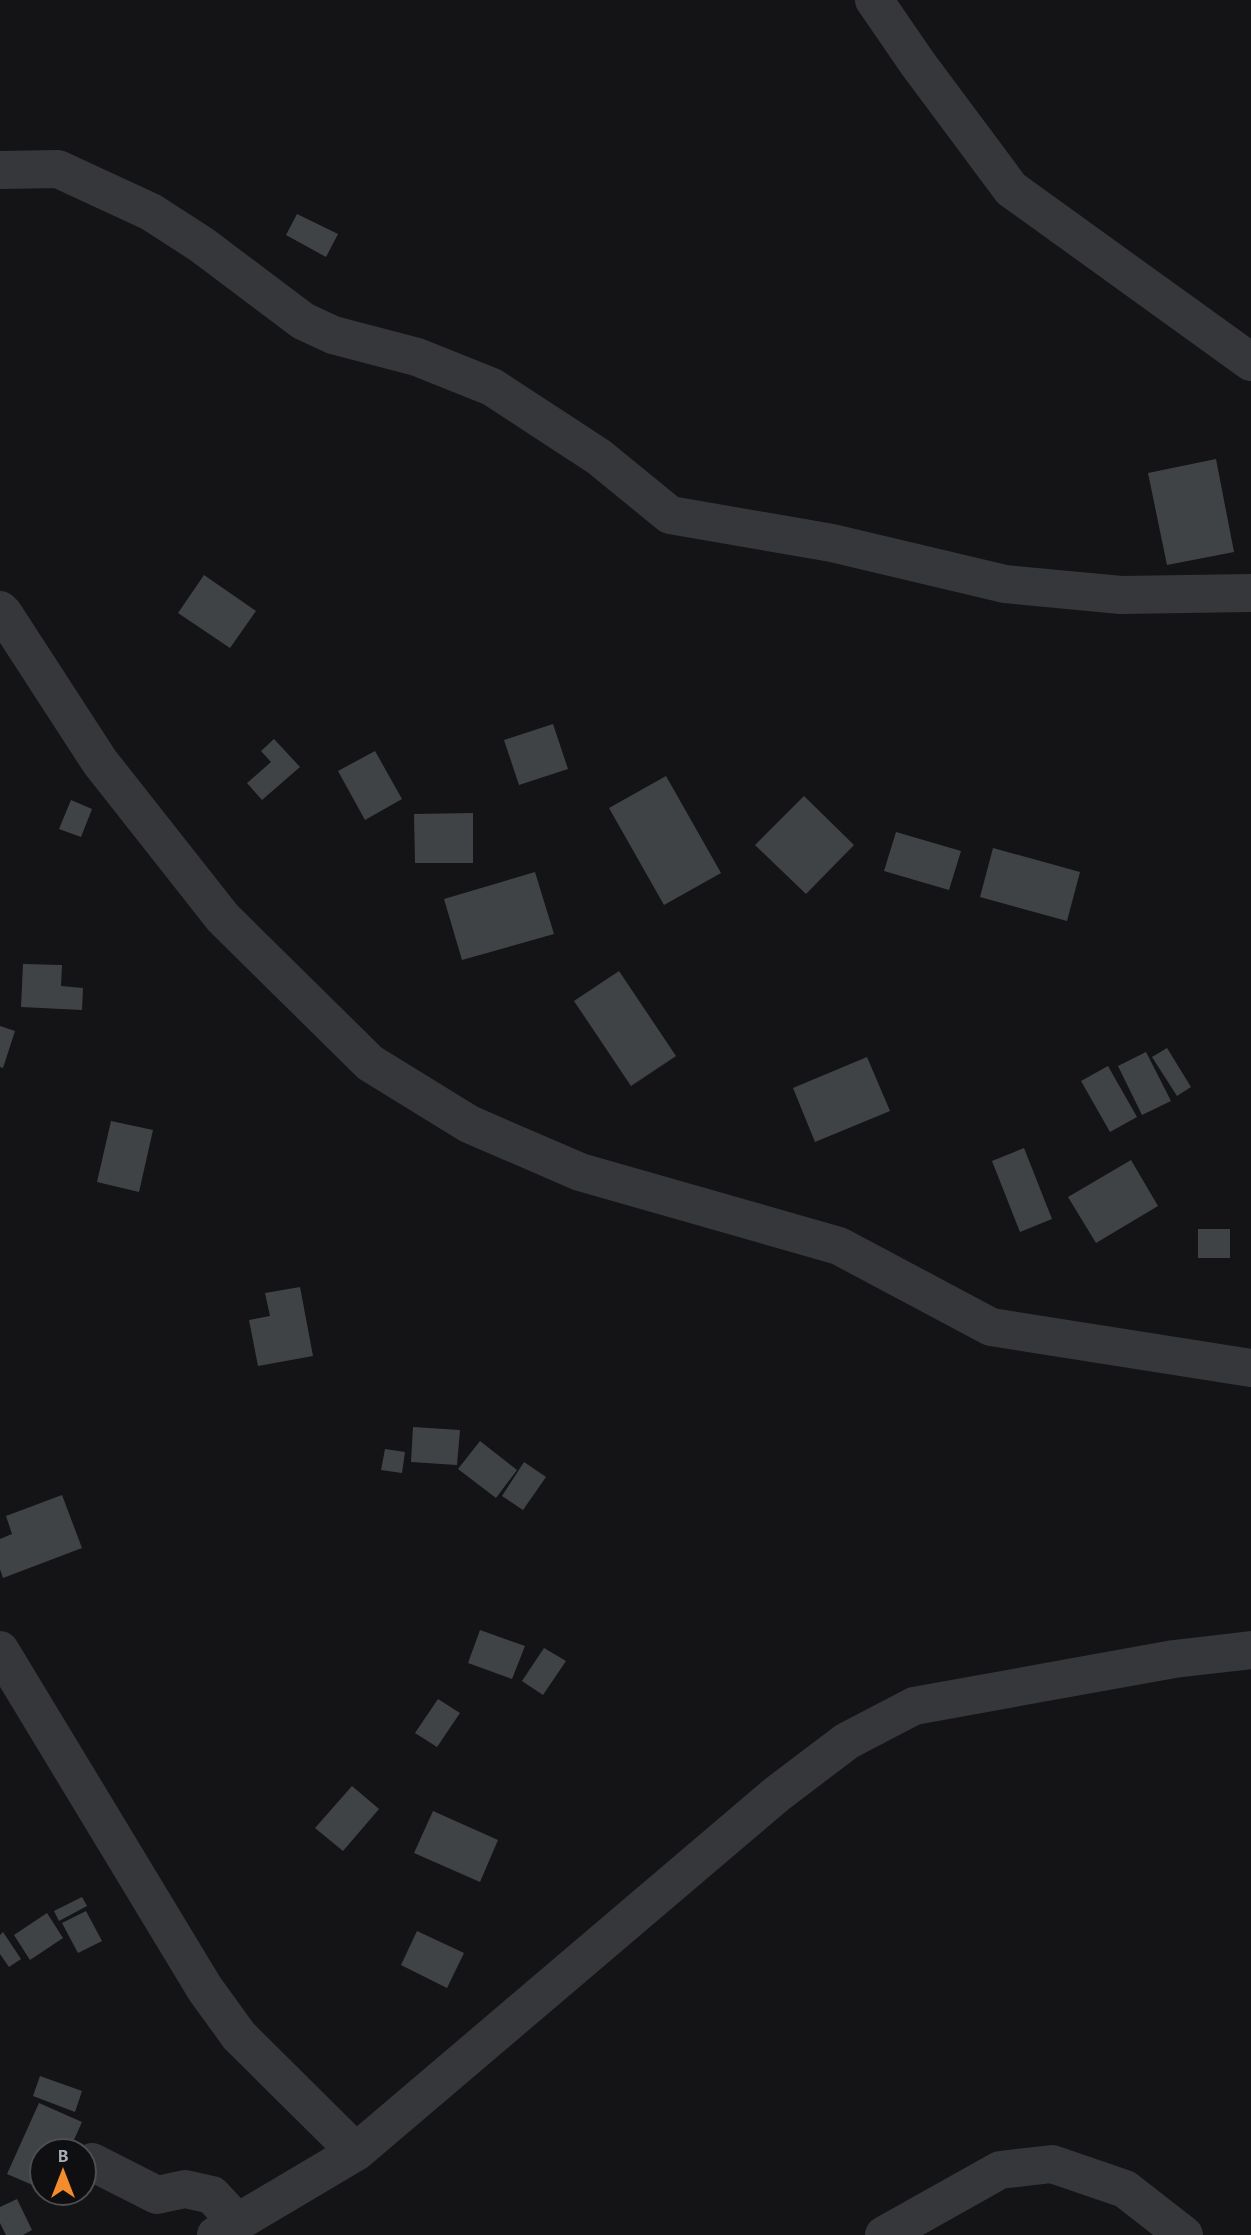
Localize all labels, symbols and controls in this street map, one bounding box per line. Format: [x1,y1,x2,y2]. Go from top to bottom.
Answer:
north arrow [28,2137,98,2207]
text: B [57,2147,69,2166]

